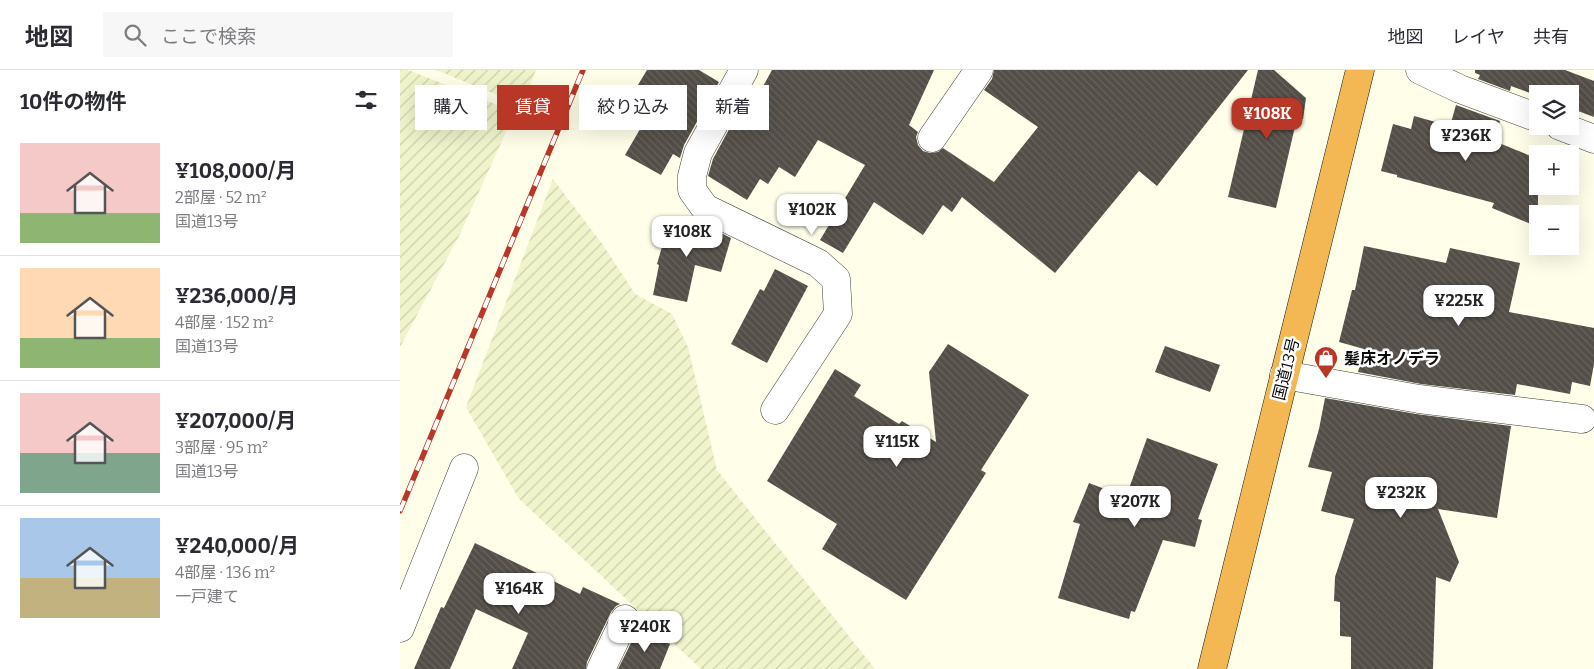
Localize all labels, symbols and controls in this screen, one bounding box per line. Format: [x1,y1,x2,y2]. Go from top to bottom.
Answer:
search box [103,12,453,57]
icon: search [121,21,149,49]
text: 地図 [25,23,73,51]
text: ここで検索 [161,25,256,48]
text: 地図 [1388,26,1424,48]
text: レイヤ [1452,26,1505,48]
text: 共有 [1533,26,1569,48]
chip: 購入 [415,85,487,130]
chip: 賃貸 [497,85,569,130]
chip: 絞り込み [579,85,687,130]
chip: 新着 [697,85,769,130]
map controls [1529,85,1579,255]
button: layers [1529,85,1579,135]
icon: filters [352,86,380,114]
text: 10件の物件 [20,89,126,115]
pin: ¥108K [1232,98,1302,140]
text: ¥108K [1243,104,1291,123]
pin: ¥236K [1431,119,1501,162]
text: ¥236K [1441,126,1491,145]
button: + [1529,145,1579,195]
text: ¥108,000/月 [175,158,296,184]
icon: home [60,163,120,223]
text: 2部屋 · 52 m² [175,188,267,207]
pin: ¥102K [777,194,847,236]
text: ¥102K [788,200,836,219]
button: − [1529,205,1579,255]
text: 国道13号 [175,212,239,231]
pin: ¥108K [652,216,722,258]
text: ¥108K [663,222,711,241]
text: ¥236,000/月 [175,283,298,309]
pin: ¥225K [1424,284,1494,327]
icon: home [60,288,120,348]
text: ¥225K [1434,291,1484,310]
text: 4部屋 · 152 m² [175,313,274,332]
street label: 国道13号 [1269,336,1303,402]
text: 国道13号 [175,337,239,356]
shop icon: 髪床オノデラ [1313,345,1339,379]
place label: 髪床オノデラ [1344,349,1440,368]
text: ¥207,000/月 [175,408,296,434]
icon: home [60,413,120,473]
pin: ¥115K [862,426,932,468]
text: ¥115K [874,432,920,451]
text: 3部屋 · 95 m² [175,438,268,457]
text: 国道13号 [175,462,239,481]
pin: ¥232K [1366,476,1436,519]
text: ¥232K [1376,483,1426,502]
pin: ¥207K [1100,486,1170,528]
text: ¥207K [1110,492,1160,511]
text: ¥240,000/月 [175,533,299,559]
icon: home [60,538,120,598]
text: 4部屋 · 136 m² [175,563,275,582]
pin: ¥164K [484,572,554,615]
text: ¥164K [495,579,543,598]
text: 一戸建て [175,587,239,606]
pin: ¥240K [610,610,680,653]
text: ¥240K [619,617,671,636]

